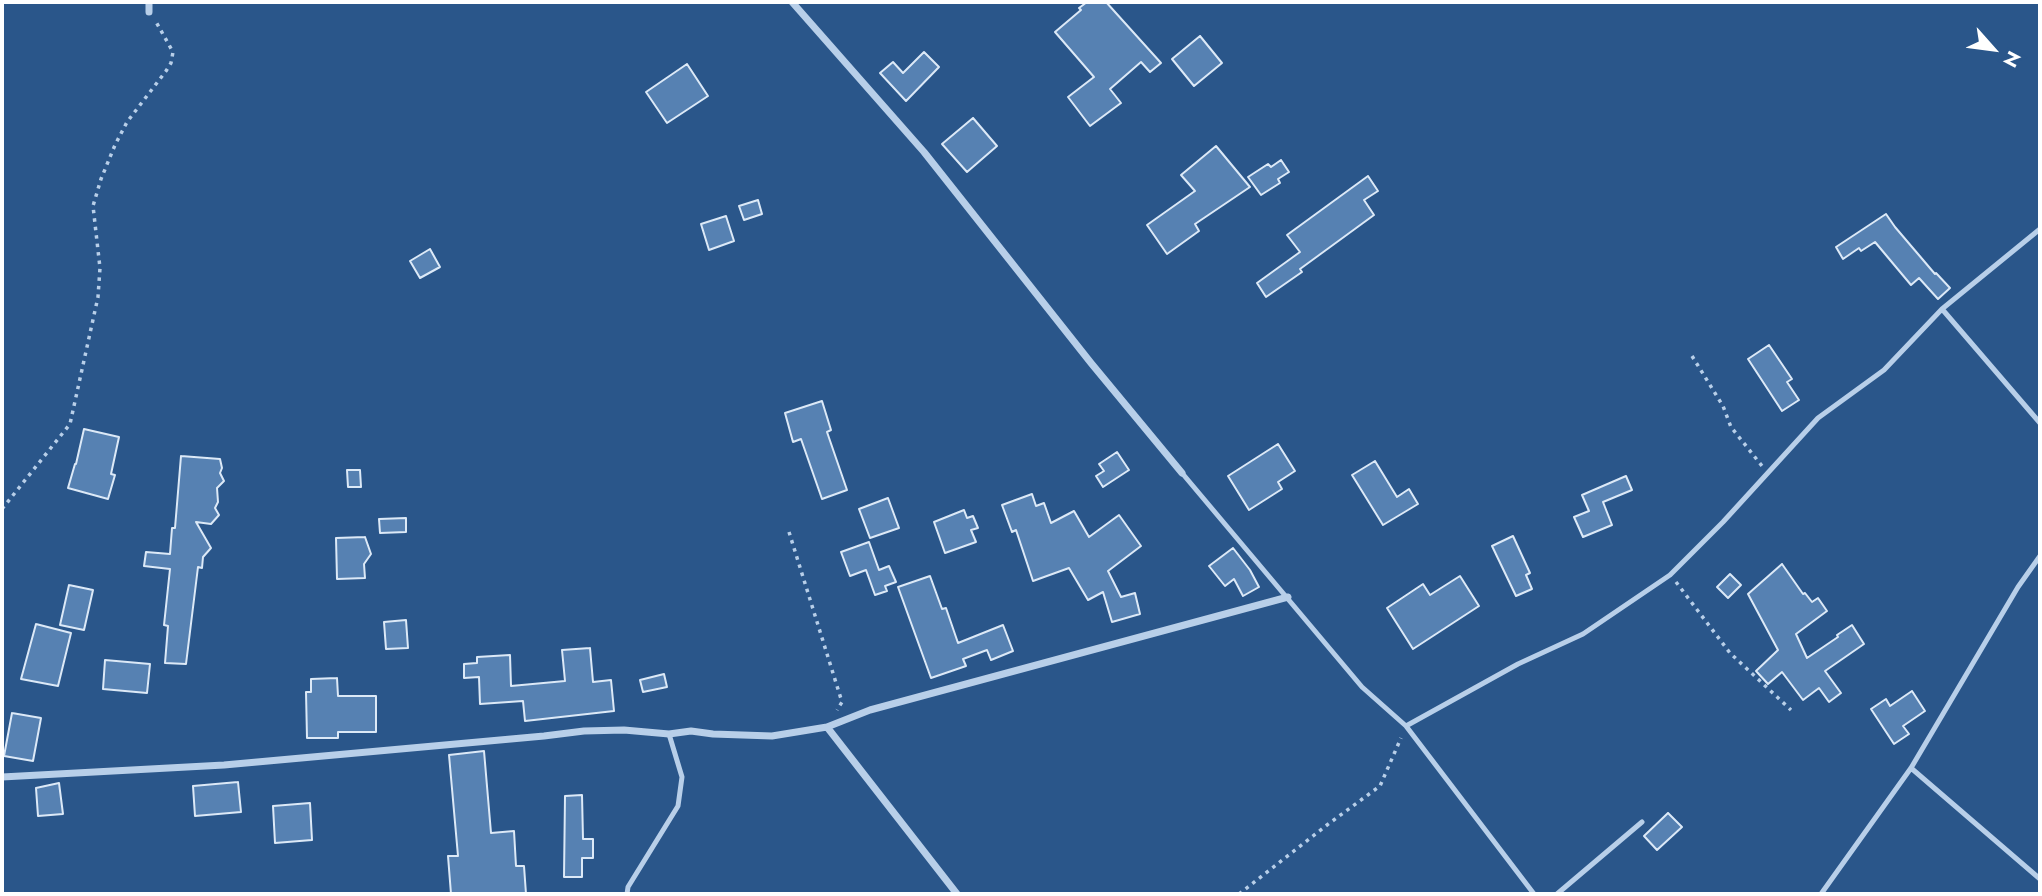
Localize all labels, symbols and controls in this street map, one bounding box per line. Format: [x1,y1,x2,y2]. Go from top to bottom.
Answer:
north arrow [1958,14,2028,84]
text: N [1997,46,2027,72]

